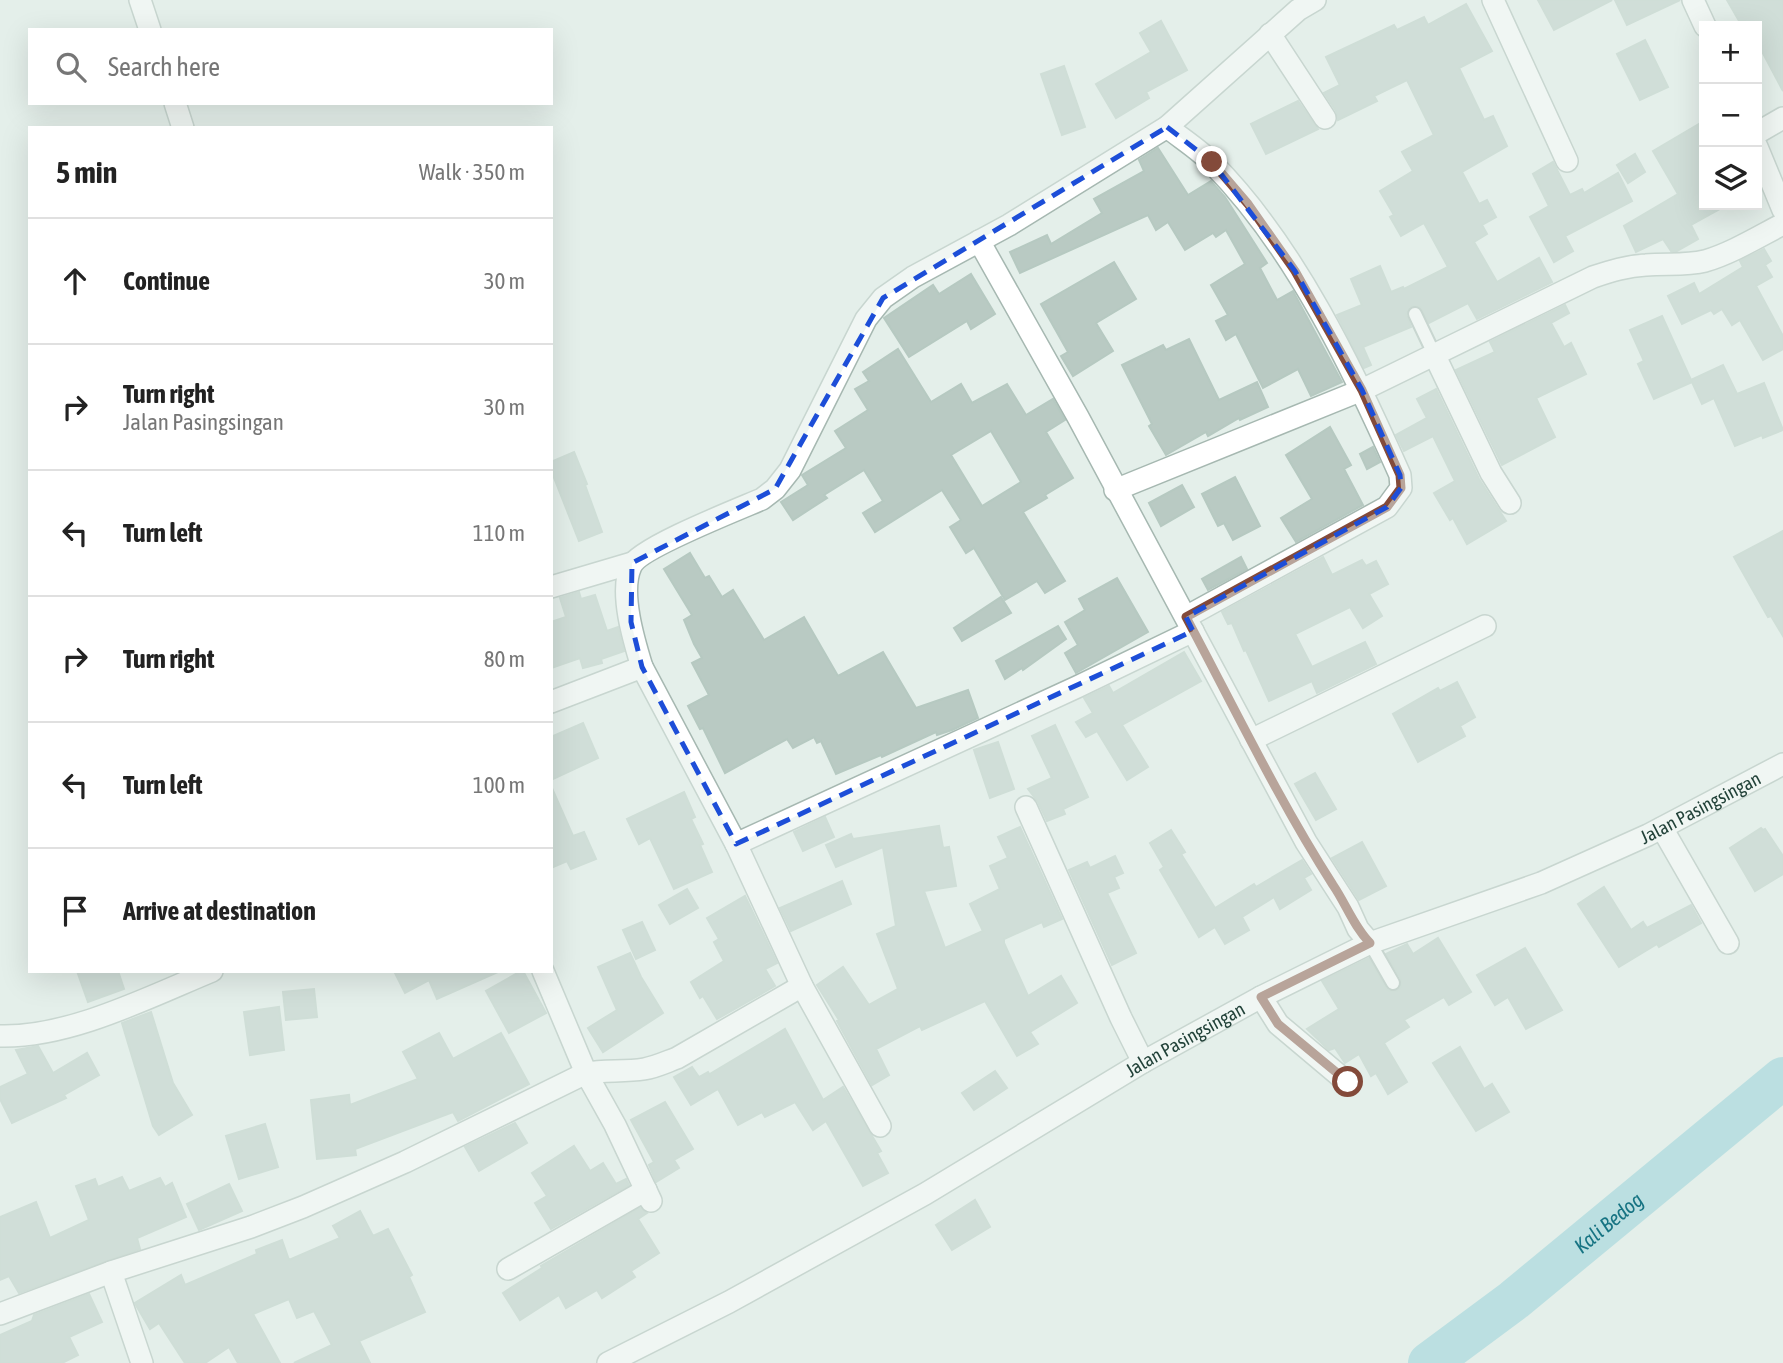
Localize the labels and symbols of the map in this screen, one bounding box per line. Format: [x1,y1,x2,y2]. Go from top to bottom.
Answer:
route end [1196,146,1227,177]
street label: Jalan Pasingsingan [1637,767,1764,848]
street label: Jalan Pasingsingan [1121,997,1249,1081]
route start [1332,1066,1363,1097]
water label: Kali Bedog [1569,1187,1647,1258]

